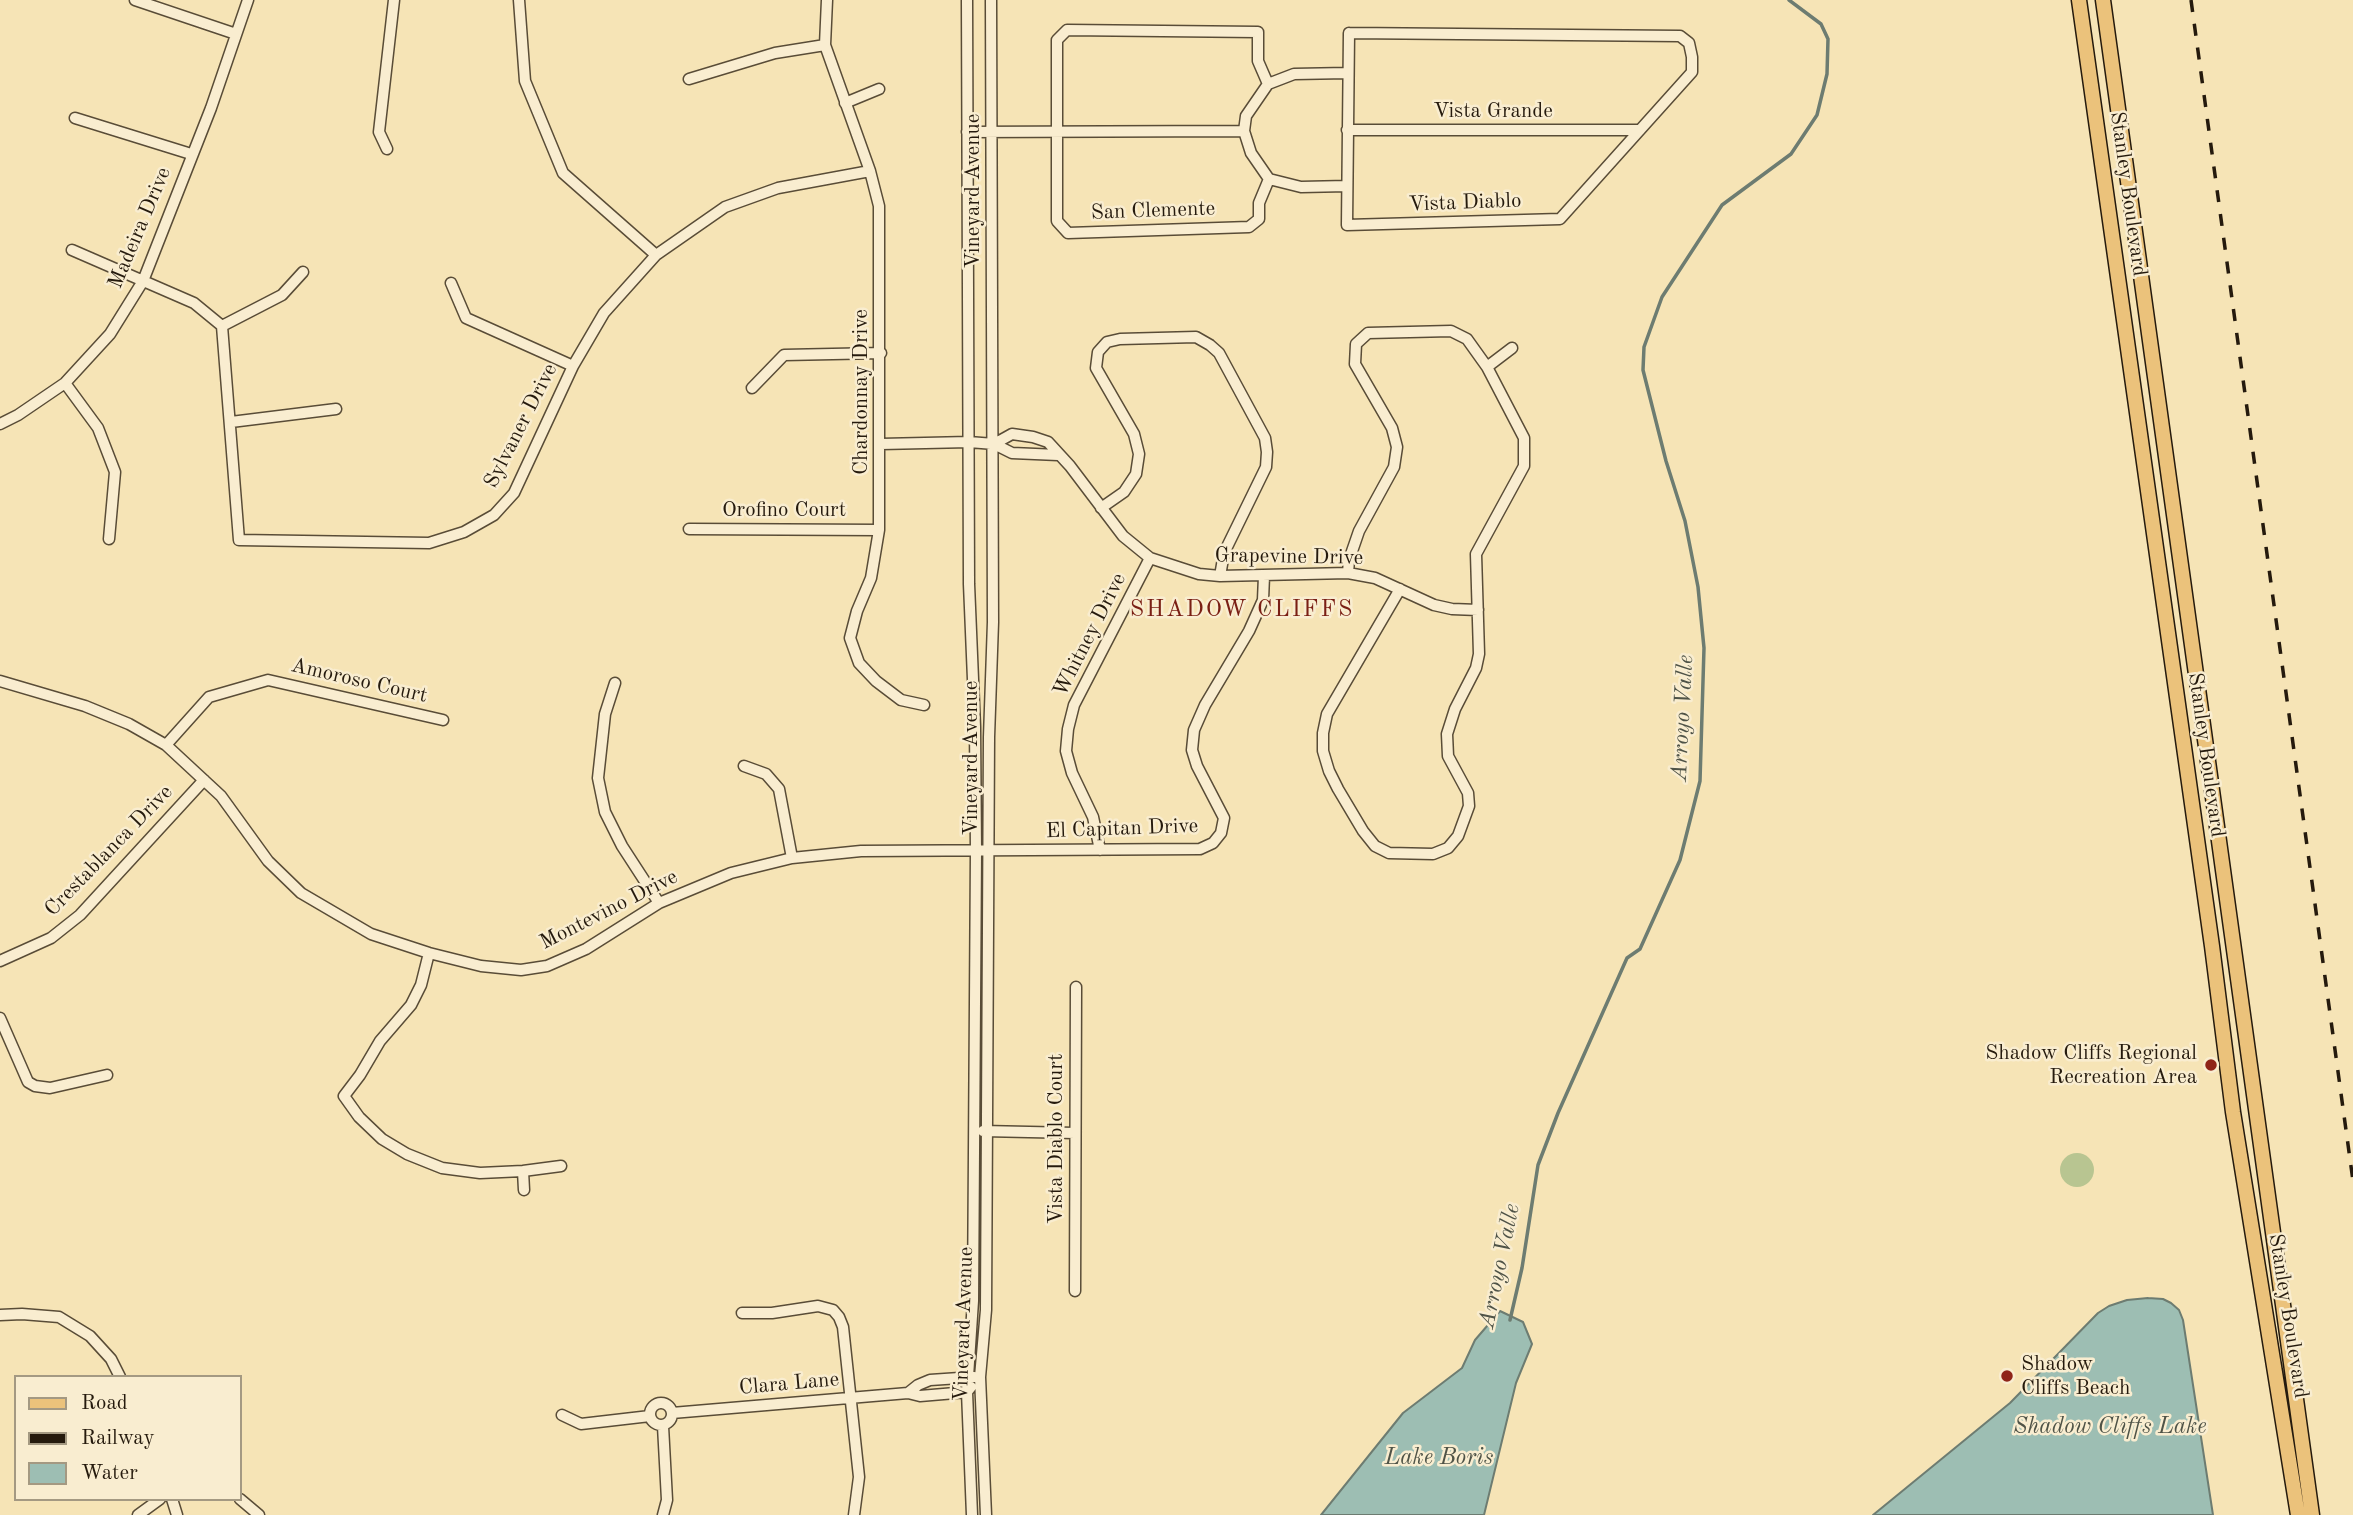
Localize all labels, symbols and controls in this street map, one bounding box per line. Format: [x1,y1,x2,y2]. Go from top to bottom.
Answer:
street label: Vista Grande [1433,98,1553,124]
street label: Stanley Boulevard [2104,110,2152,278]
street label: Vineyard Avenue [960,114,986,268]
street label: Madeira Drive [103,163,177,293]
street label: Vista Diablo [1408,188,1522,218]
street label: San Clemente [1090,196,1216,226]
street label: Chardonnay Drive [848,309,874,475]
street label: Sylvaner Drive [479,359,563,493]
street label: Orofino Court [722,497,846,523]
street label: Grapevine Drive [1214,543,1364,571]
street label: Whitney Drive [1048,569,1132,701]
district label: SHADOW CLIFFS [1131,596,1353,624]
street label: Amoroso Court [288,653,430,709]
water label: Arroyo Valle [1666,654,1700,782]
street label: Stanley Boulevard [2182,671,2230,839]
street label: Vineyard Avenue [958,681,984,835]
street label: Crestablanca Drive [40,780,178,922]
street label: El Capitan Drive [1045,814,1199,844]
street label: Montevino Drive [536,864,682,956]
place label: Shadow Cliffs Regional Recreation Area [1985,1040,2197,1090]
street label: Vista Diablo Court [1043,1054,1069,1224]
marker: Shadow Cliffs Regional Recreation Area [2203,1057,2219,1073]
water label: Arroyo Valle [1473,1201,1527,1331]
street label: Stanley Boulevard [2263,1232,2313,1400]
street label: Vineyard Avenue [949,1246,979,1402]
place label: Shadow Cliffs Beach [2021,1351,2130,1401]
street label: Clara Lane [738,1367,840,1401]
marker: Shadow Cliffs Beach [1999,1368,2015,1384]
legend [14,1375,242,1501]
text: Road [81,1393,128,1414]
water label: Shadow Cliffs Lake [2013,1413,2207,1441]
text: Railway [81,1428,155,1449]
water label: Lake Boris [1385,1444,1493,1472]
text: Water [81,1463,138,1484]

